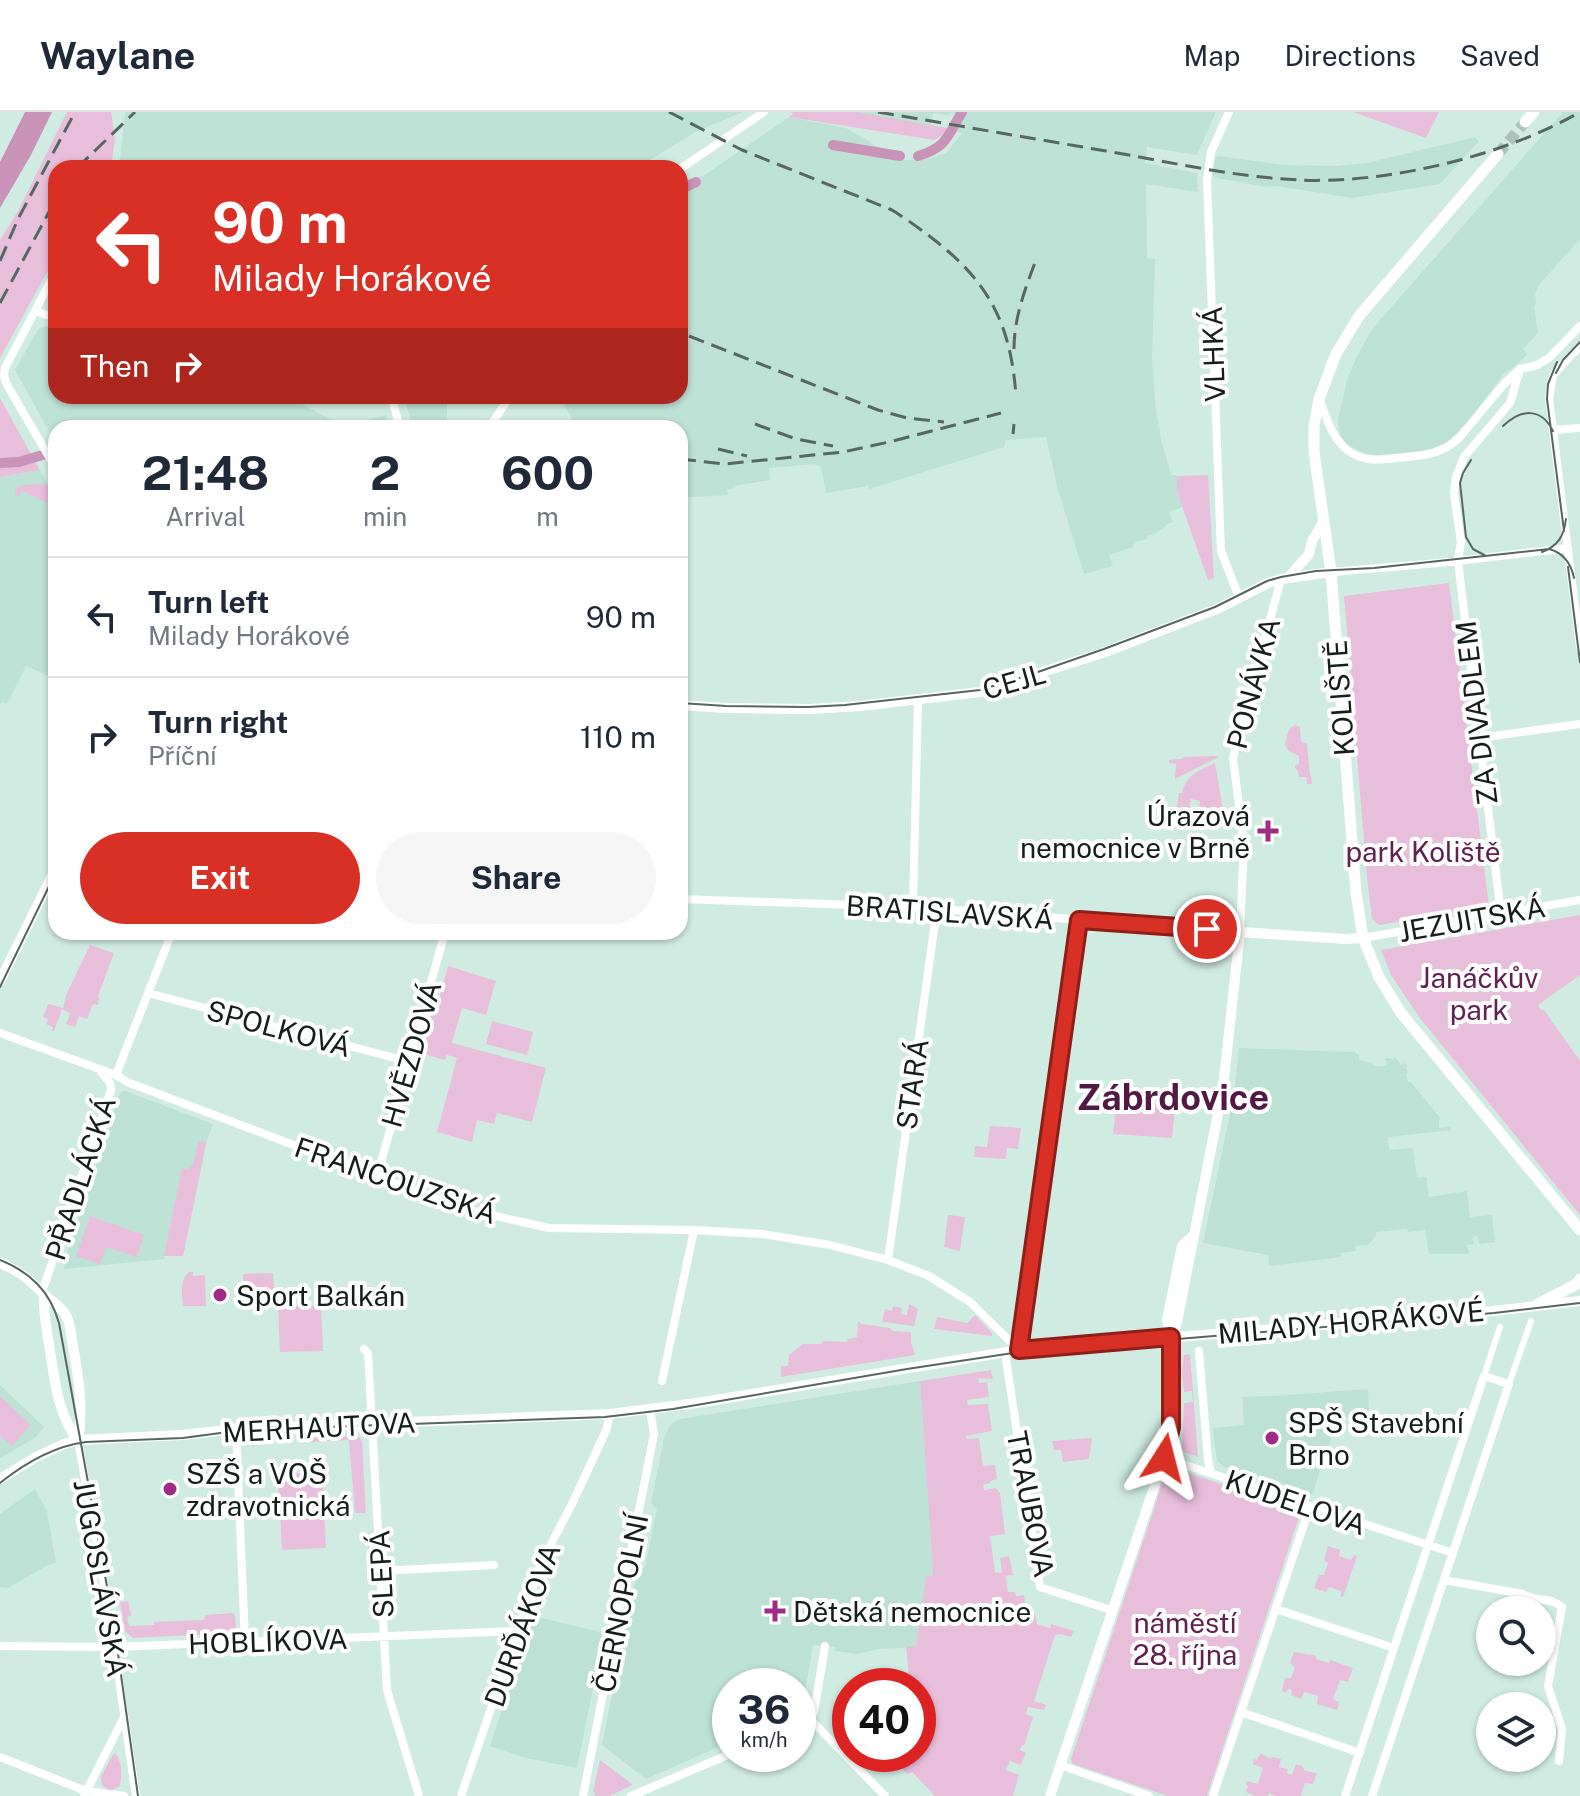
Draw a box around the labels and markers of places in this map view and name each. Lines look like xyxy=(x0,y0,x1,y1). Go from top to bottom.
place label: Úrazová nemocnice v Brně xyxy=(1020,799,1250,864)
marker: Úrazová nemocnice v Brně xyxy=(1257,820,1279,842)
pin xyxy=(1173,895,1241,963)
place label: Sport Balkán xyxy=(236,1279,405,1312)
marker: Sport Balkán xyxy=(211,1286,229,1304)
place label: SPŠ Stavební Brno xyxy=(1288,1406,1465,1471)
marker: SPŠ Stavební Brno xyxy=(1263,1429,1281,1447)
place label: SZŠ a VOŠ zdravotnická xyxy=(186,1457,351,1522)
marker: SZŠ a VOŠ zdravotnická xyxy=(161,1480,179,1498)
place label: Dětská nemocnice xyxy=(793,1595,1031,1628)
marker: Dětská nemocnice xyxy=(764,1600,786,1622)

